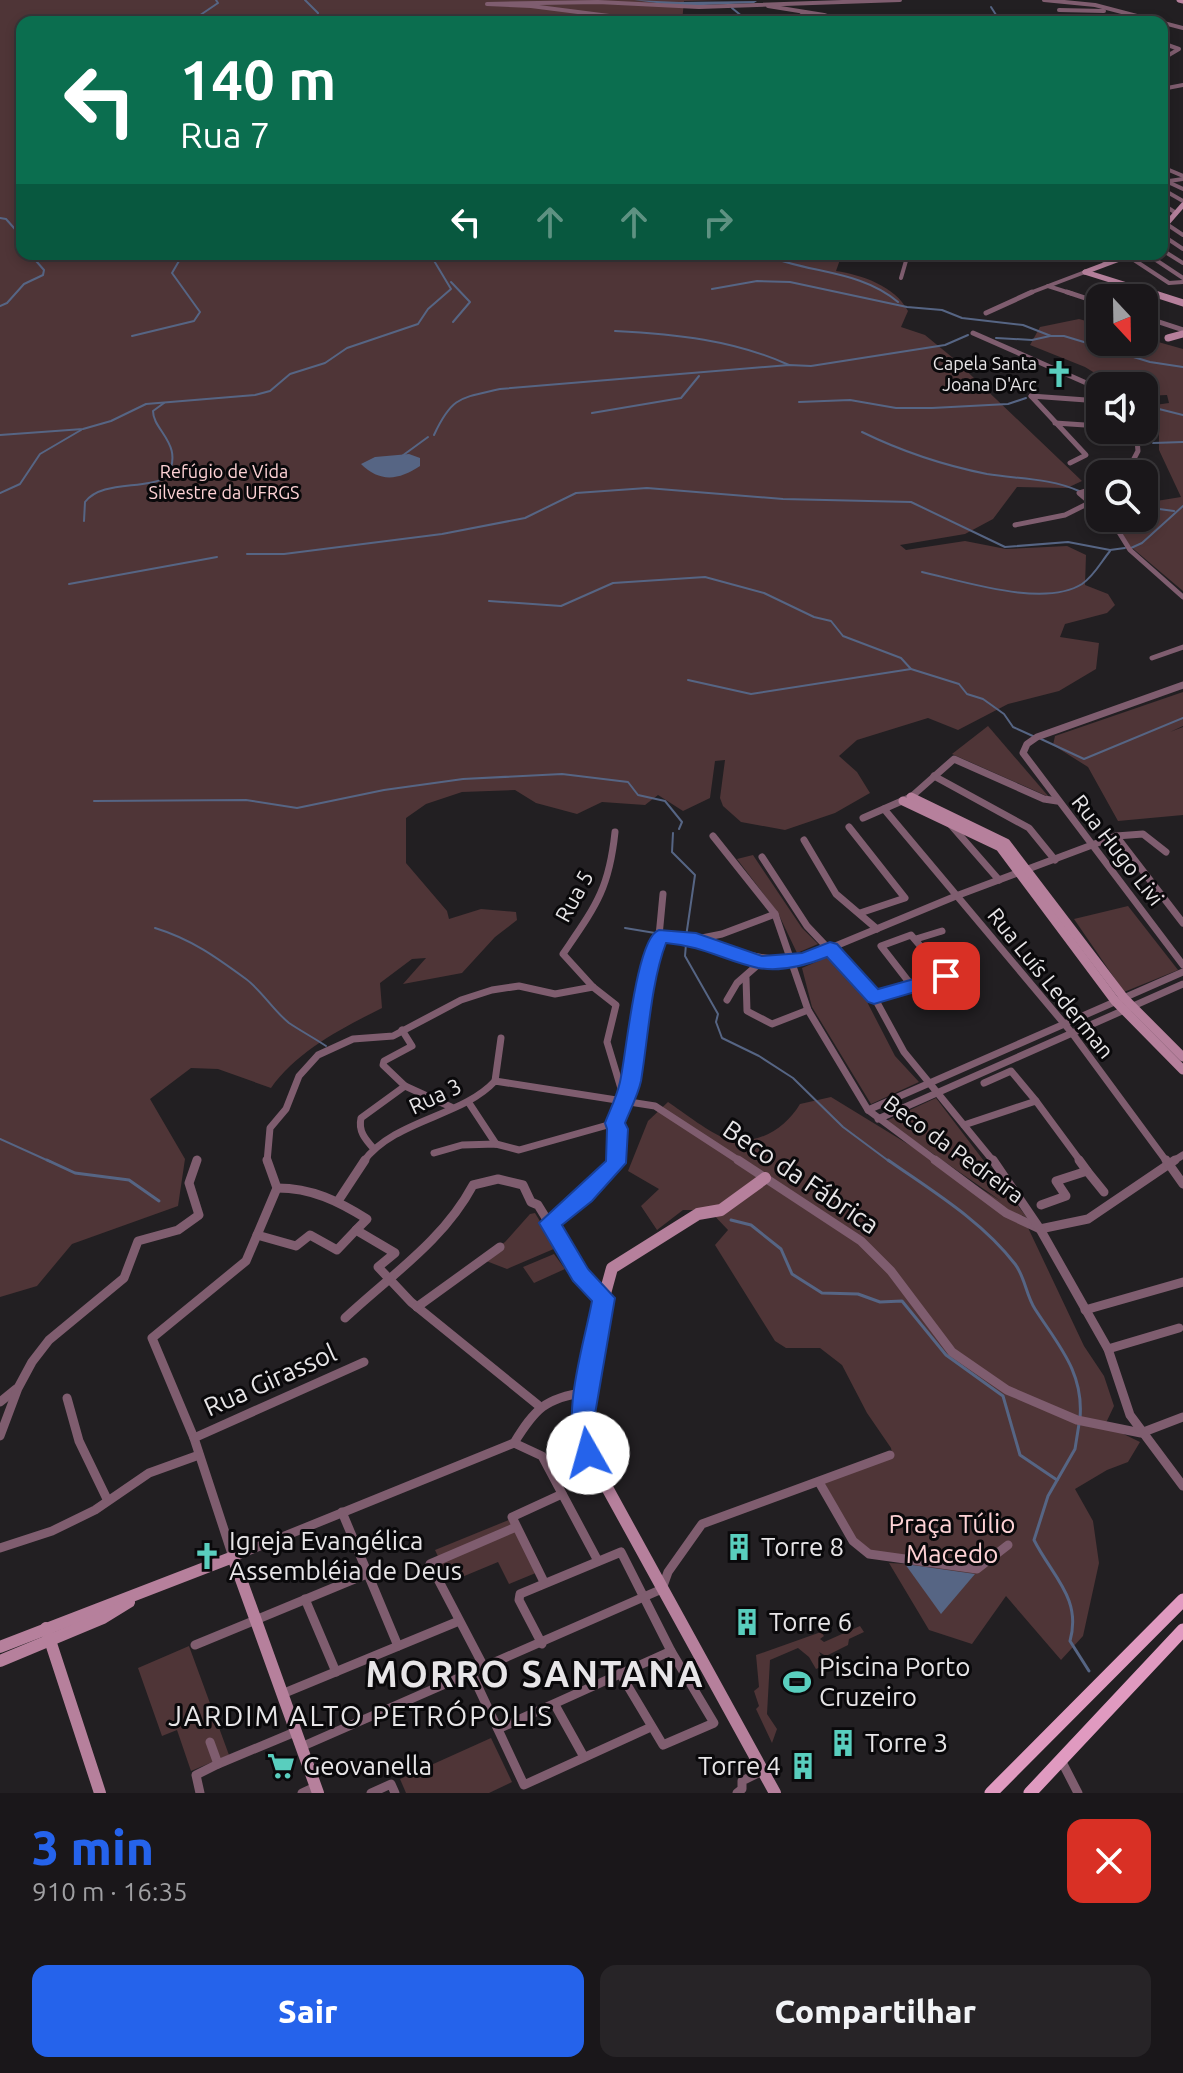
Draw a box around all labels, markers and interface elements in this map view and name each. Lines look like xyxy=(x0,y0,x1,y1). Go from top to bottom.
icon: left xyxy=(48,48,152,152)
text: 140 m xyxy=(180,48,336,111)
text: Rua 7 xyxy=(180,114,270,155)
icon: left xyxy=(444,200,488,244)
icon: ahead xyxy=(528,200,572,244)
icon: ahead xyxy=(612,200,656,244)
icon: right xyxy=(696,200,740,244)
north arrow xyxy=(1086,284,1158,356)
map controls xyxy=(1086,284,1158,532)
place label: Capela Santa Joana D'Arc xyxy=(933,353,1037,394)
church icon: Capela Santa Joana D'Arc xyxy=(1044,359,1074,389)
button: sound xyxy=(1086,372,1158,444)
button: search xyxy=(1086,460,1158,532)
park label: Refúgio de Vida Silvestre da UFRGS xyxy=(148,461,300,502)
street label: Rua Hugo Livi xyxy=(1067,789,1169,910)
street label: Rua 5 xyxy=(549,866,598,926)
street label: Rua Luís Lederman xyxy=(983,903,1120,1063)
pin xyxy=(912,942,980,1010)
icon: arrive xyxy=(924,954,968,998)
street label: Rua 3 xyxy=(405,1073,465,1119)
street label: Beco da Pedreira xyxy=(880,1090,1029,1208)
street label: Beco da Fábrica xyxy=(718,1114,885,1239)
street label: Rua Girassol xyxy=(199,1337,341,1422)
position arrow xyxy=(546,1411,630,1495)
park label: Praça Túlio Macedo xyxy=(889,1509,1015,1568)
place label: Igreja Evangélica Assembléia de Deus xyxy=(229,1526,462,1585)
building icon: Torre 8 xyxy=(724,1532,754,1562)
place label: Torre 8 xyxy=(761,1532,844,1561)
church icon: Igreja Evangélica Assembléia de Deus xyxy=(192,1541,222,1571)
building icon: Torre 6 xyxy=(732,1607,762,1637)
place label: Torre 6 xyxy=(769,1607,852,1636)
place label: Piscina Porto Cruzeiro xyxy=(819,1652,970,1711)
district label: MORRO SANTANA xyxy=(366,1653,704,1694)
sports icon: Piscina Porto Cruzeiro xyxy=(782,1667,812,1697)
district label: JARDIM ALTO PETRÓPOLIS xyxy=(168,1699,554,1731)
building icon: Torre 3 xyxy=(828,1728,858,1758)
place label: Torre 3 xyxy=(865,1728,948,1757)
supermarket icon: Geovanella xyxy=(266,1751,296,1781)
place label: Geovanella xyxy=(303,1751,432,1780)
place label: Torre 4 xyxy=(698,1751,781,1780)
building icon: Torre 4 xyxy=(788,1751,818,1781)
button: close xyxy=(1067,1819,1151,1903)
text: 3 min xyxy=(32,1820,154,1874)
text: 910 m · 16:35 xyxy=(32,1877,188,1906)
button: Sair xyxy=(32,1965,584,2057)
button: Compartilhar xyxy=(600,1965,1151,2057)

